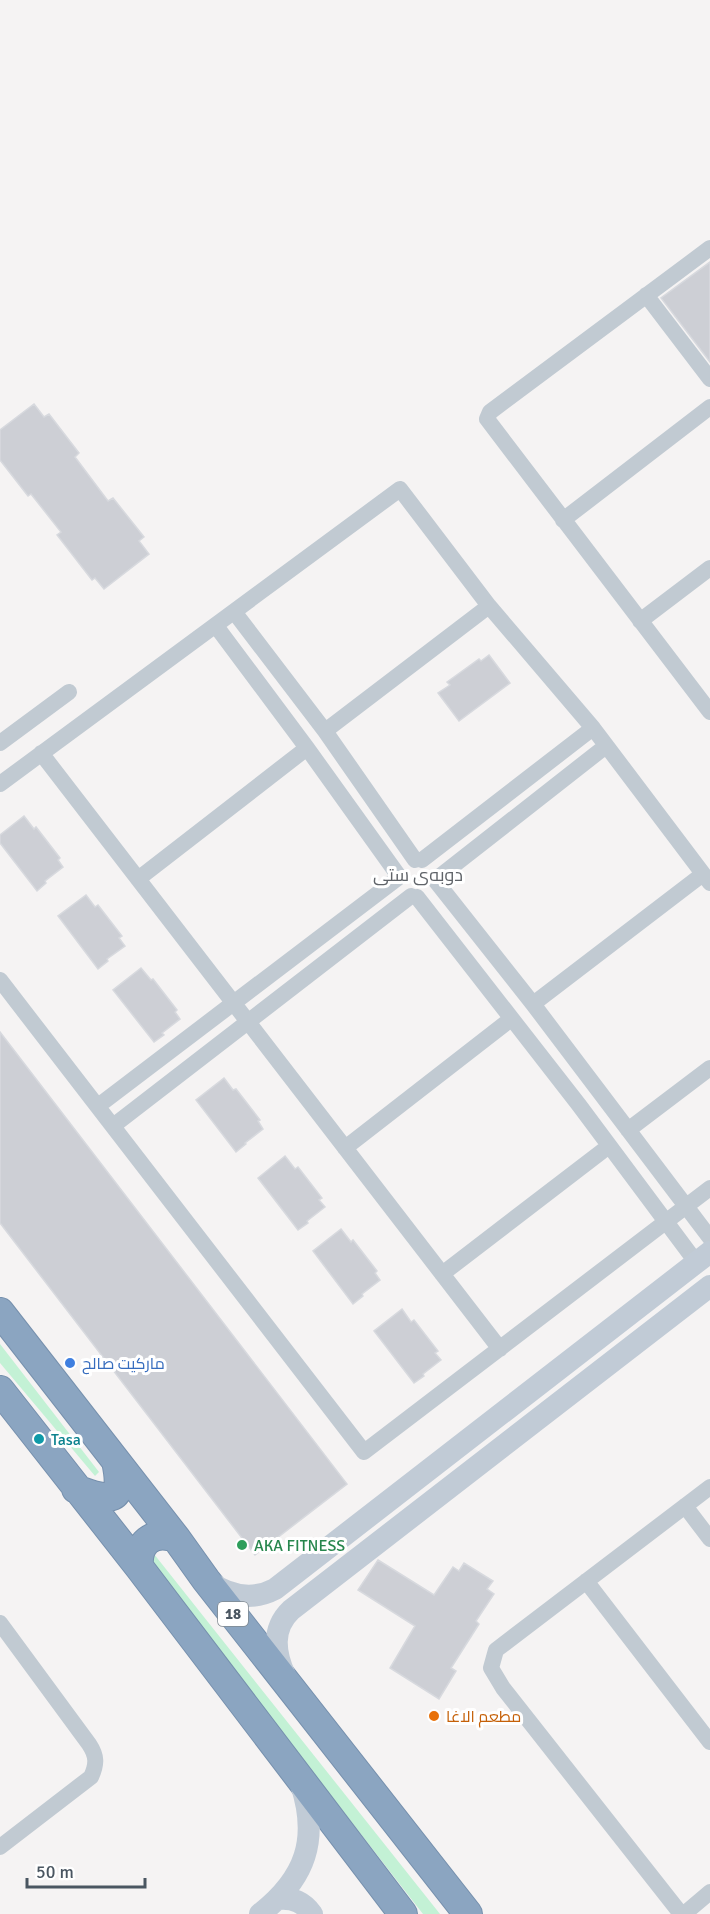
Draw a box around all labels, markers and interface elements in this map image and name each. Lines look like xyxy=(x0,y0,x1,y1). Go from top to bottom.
district label: دوبه‌ی ستی xyxy=(373,864,463,886)
place label: ماركيت صالح xyxy=(82,1354,165,1375)
marker: ماركيت صالح xyxy=(63,1356,77,1370)
place label: Tasa xyxy=(51,1430,81,1450)
marker: Tasa xyxy=(32,1432,46,1446)
place label: AKA FITNESS xyxy=(254,1536,345,1556)
marker: AKA FITNESS xyxy=(235,1538,249,1552)
road number: 18 xyxy=(218,1602,248,1626)
place label: مطعم الاغا xyxy=(446,1707,521,1728)
marker: مطعم الاغا xyxy=(427,1709,441,1723)
scale bar xyxy=(27,1851,146,1889)
text: 50 m xyxy=(36,1861,74,1883)

